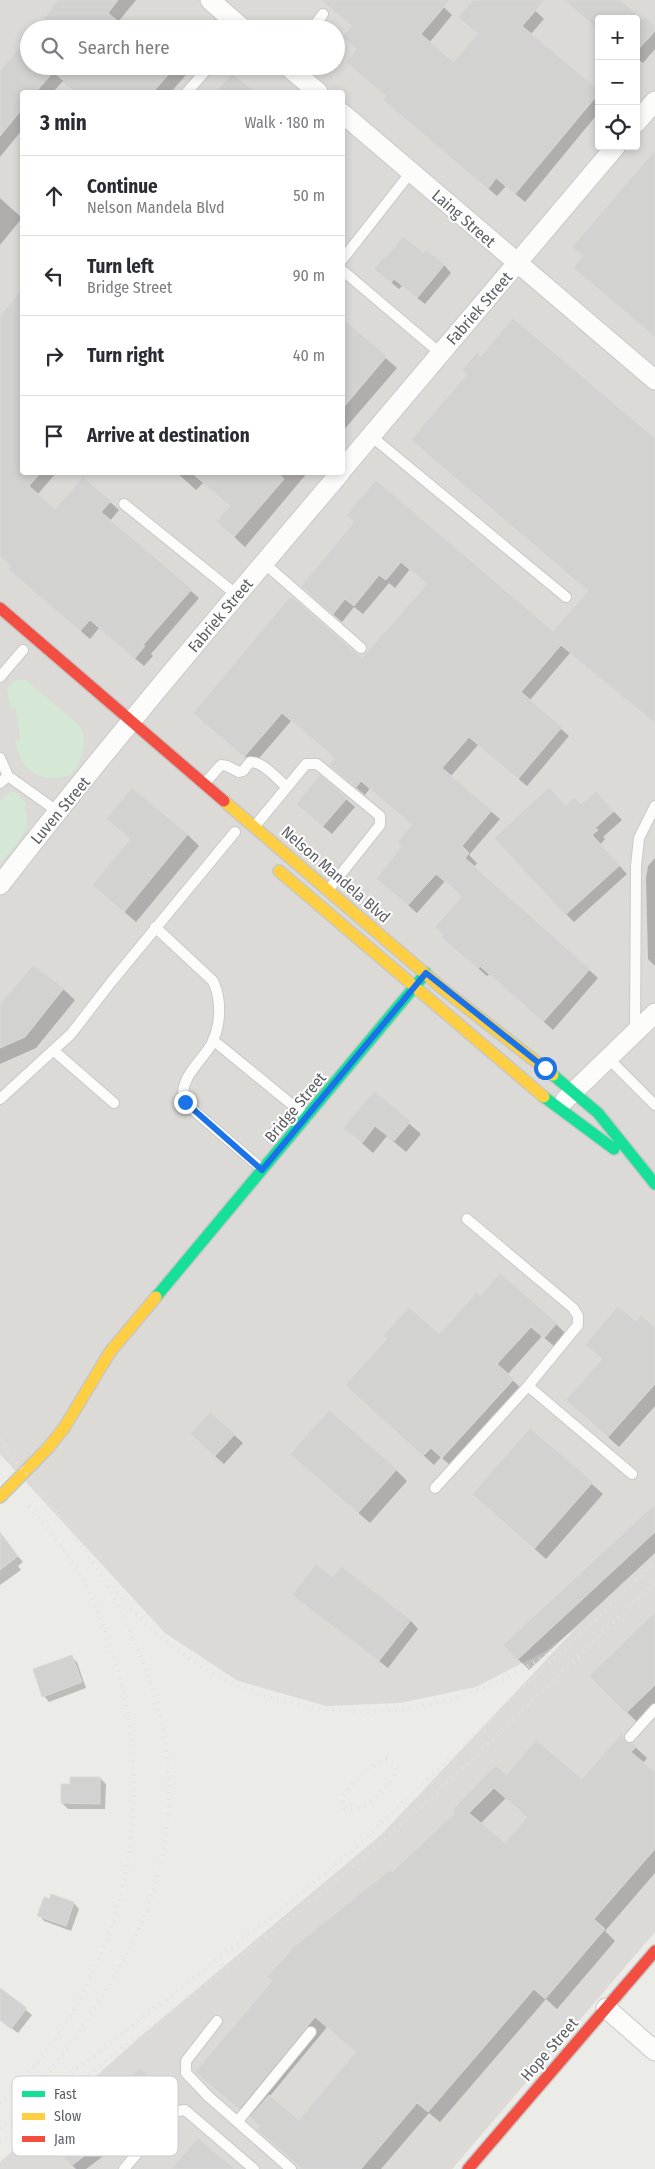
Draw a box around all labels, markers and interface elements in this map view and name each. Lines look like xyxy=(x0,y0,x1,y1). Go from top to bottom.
map controls xyxy=(595,15,640,150)
button: + xyxy=(595,15,640,60)
search box xyxy=(20,20,345,75)
icon: search xyxy=(38,34,66,62)
text: Search here xyxy=(78,36,170,59)
button: − xyxy=(595,60,640,105)
button: locate xyxy=(595,105,640,150)
text: 3 min xyxy=(40,110,87,136)
text: Walk · 180 m xyxy=(245,113,325,132)
text: Continue xyxy=(87,175,158,198)
icon: ahead xyxy=(40,182,68,210)
text: 50 m xyxy=(293,186,325,205)
street label: Laing Street xyxy=(428,186,500,252)
text: Nelson Mandela Blvd xyxy=(87,198,225,217)
text: Turn left xyxy=(87,255,154,278)
icon: left xyxy=(40,262,68,290)
text: 90 m xyxy=(293,266,325,285)
street label: Fabriek Street xyxy=(443,267,517,349)
text: Bridge Street xyxy=(87,278,172,297)
icon: right xyxy=(40,342,68,370)
text: Turn right xyxy=(87,344,164,367)
text: 40 m xyxy=(293,346,325,365)
icon: arrive xyxy=(40,422,68,450)
text: Arrive at destination xyxy=(87,424,250,447)
street label: Fabriek Street xyxy=(184,574,257,656)
street label: Luven Street xyxy=(27,772,94,848)
street label: Nelson Mandela Blvd xyxy=(278,822,394,927)
route start xyxy=(534,1057,557,1080)
street label: Bridge Street xyxy=(261,1068,331,1146)
route end xyxy=(174,1091,197,1114)
street label: Hope Street xyxy=(517,2013,583,2085)
legend xyxy=(12,2076,178,2156)
text: Fast xyxy=(54,2086,77,2103)
text: Slow xyxy=(54,2108,81,2125)
text: Jam xyxy=(54,2131,75,2148)

